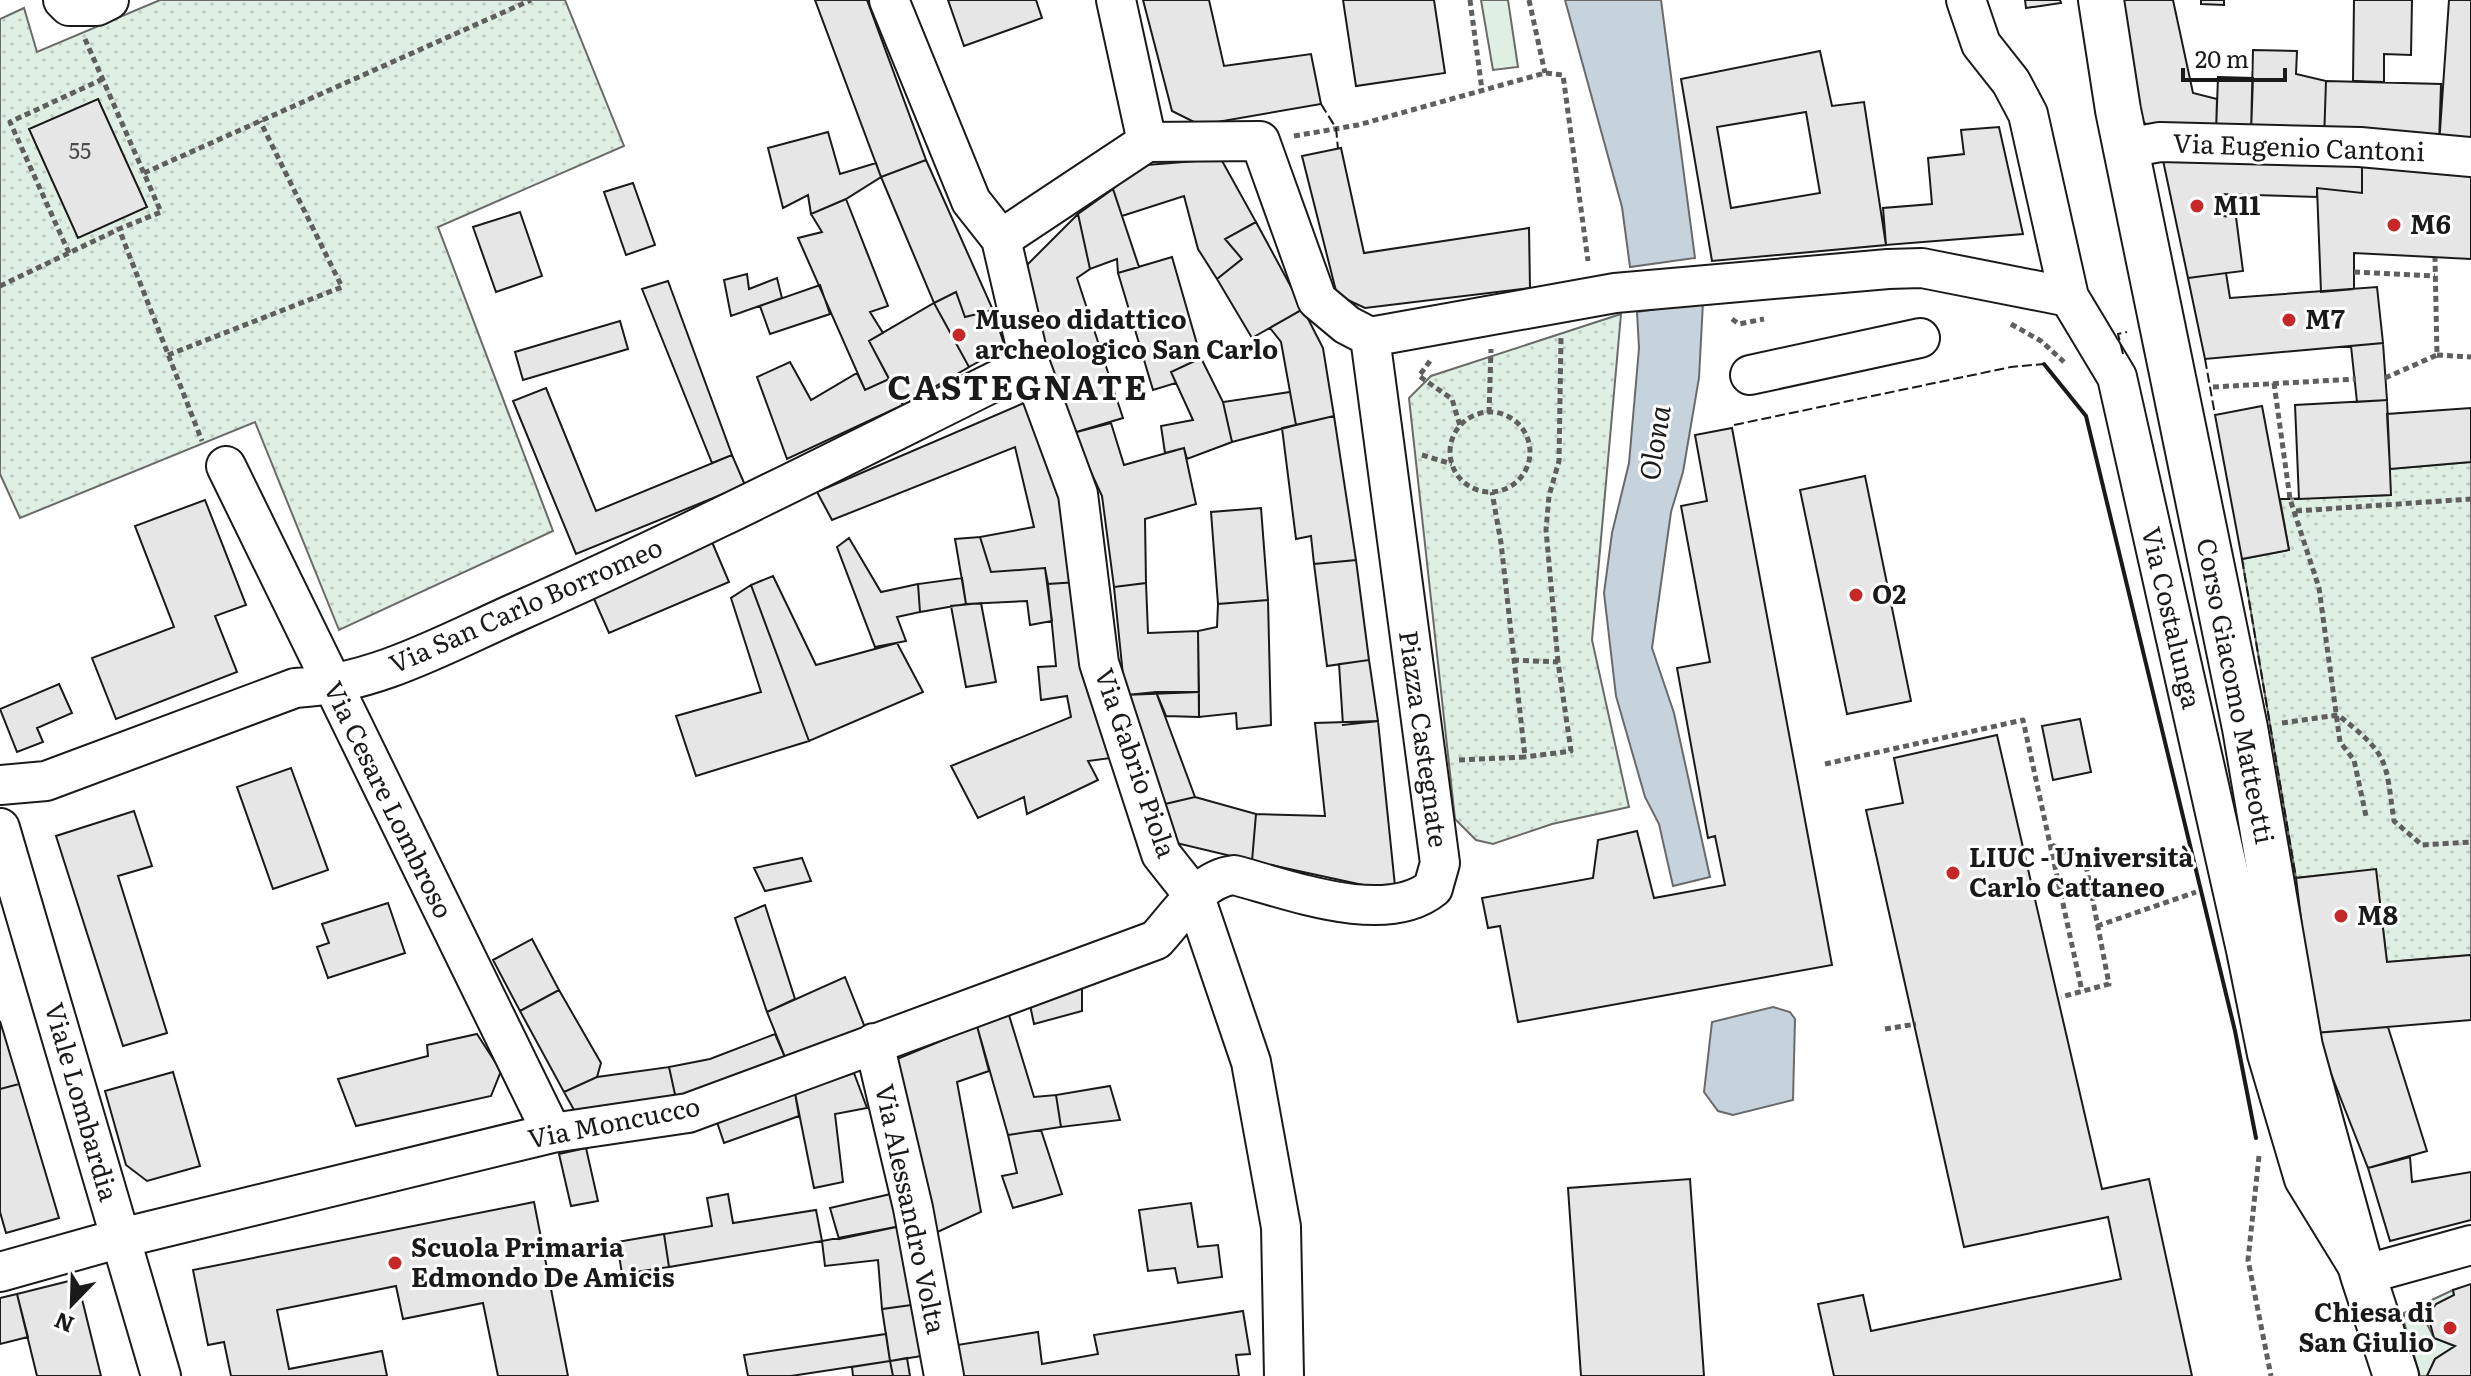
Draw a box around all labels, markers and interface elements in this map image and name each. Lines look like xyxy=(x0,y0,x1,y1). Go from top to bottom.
scale bar xyxy=(2183,32,2285,82)
text: 20 m xyxy=(2195,40,2249,75)
street label: Via Eugenio Cantoni xyxy=(2172,122,2426,169)
house number: 55 xyxy=(69,133,91,166)
place label: M11 xyxy=(2213,184,2260,223)
marker: M11 xyxy=(2188,197,2206,215)
place label: M6 xyxy=(2410,203,2451,242)
marker: M6 xyxy=(2385,216,2403,234)
place label: Museo didattico archeologico San Carlo xyxy=(975,298,1278,367)
place label: M7 xyxy=(2305,298,2345,337)
marker: M7 xyxy=(2280,311,2298,329)
marker: Museo didattico archeologico San Carlo xyxy=(950,326,968,344)
district label: CASTEGNATE xyxy=(887,360,1149,410)
water label: Olona xyxy=(1626,402,1680,483)
street label: Via Costalunga xyxy=(2134,523,2213,712)
street label: Via San Carlo Borromeo xyxy=(382,526,668,682)
street label: Corso Giacomo Matteotti xyxy=(2189,534,2286,847)
place label: O2 xyxy=(1872,573,1906,612)
marker: O2 xyxy=(1847,586,1865,604)
street label: Piazza Castegnate xyxy=(1391,628,1460,850)
street label: Via Gabrio Piola xyxy=(1087,662,1188,862)
street label: Via Cesare Lombroso xyxy=(316,674,465,924)
place label: LIUC - Università Carlo Cattaneo xyxy=(1969,836,2193,905)
marker: LIUC - Università Carlo Cattaneo xyxy=(1944,864,1962,882)
place label: M8 xyxy=(2357,894,2398,933)
marker: M8 xyxy=(2332,907,2350,925)
street label: Viale Lombardia xyxy=(36,998,130,1205)
street label: Via Alessandro Volta xyxy=(867,1080,958,1337)
street label: Via Moncucco xyxy=(524,1085,703,1156)
place label: Scuola Primaria Edmondo De Amicis xyxy=(411,1226,675,1295)
marker: Scuola Primaria Edmondo De Amicis xyxy=(386,1254,404,1272)
north arrow xyxy=(32,1264,112,1344)
place label: Chiesa di San Giulio xyxy=(2298,1291,2434,1360)
text: N xyxy=(49,1305,79,1343)
marker: Chiesa di San Giulio xyxy=(2441,1319,2459,1337)

